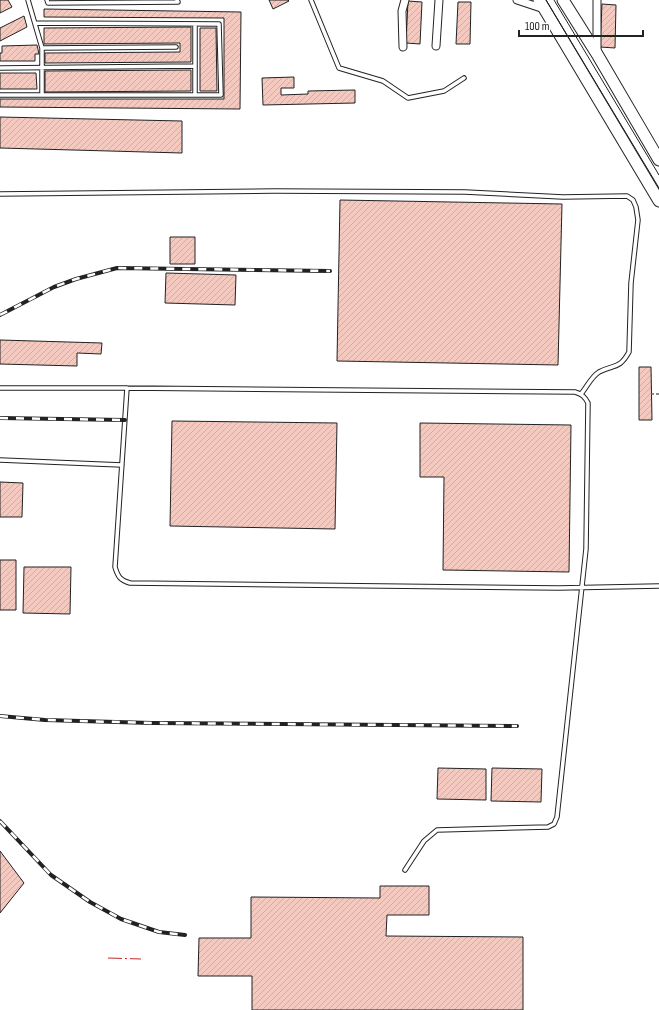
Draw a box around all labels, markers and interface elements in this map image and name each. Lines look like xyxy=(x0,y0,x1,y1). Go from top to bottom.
scale bar xyxy=(519,12,643,38)
text: 100 m xyxy=(525,19,550,34)

